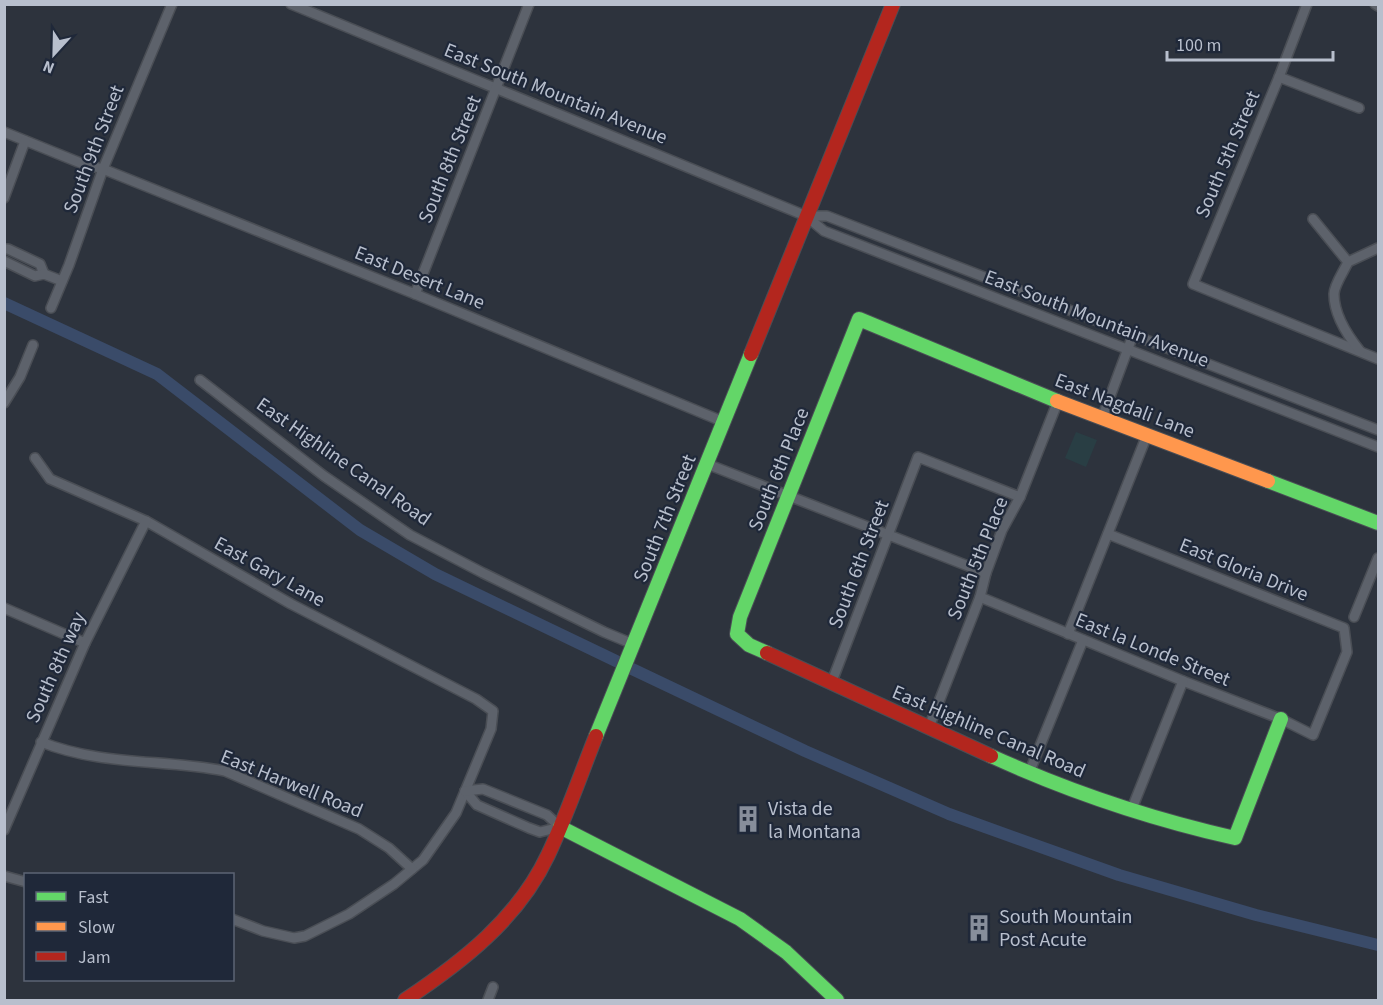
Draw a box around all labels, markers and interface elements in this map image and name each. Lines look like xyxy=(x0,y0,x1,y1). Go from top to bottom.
north arrow xyxy=(24,24,84,84)
scale bar xyxy=(1167,24,1334,62)
text: 100 m xyxy=(1176,33,1221,58)
street label: East South Mountain Avenue xyxy=(440,36,672,152)
text: N xyxy=(40,55,58,79)
street label: South 9th Street xyxy=(57,81,131,218)
street label: South 5th Street xyxy=(1189,86,1267,222)
street label: South 8th Street xyxy=(412,91,488,228)
street label: East Desert Lane xyxy=(350,239,489,317)
street label: East South Mountain Avenue xyxy=(980,263,1213,375)
street label: East Nagdali Lane xyxy=(1051,366,1199,446)
street label: East Highline Canal Road xyxy=(250,391,437,533)
street label: South 6th Place xyxy=(741,403,816,535)
street label: South 7th Street xyxy=(627,450,703,587)
street label: South 5th Place xyxy=(940,492,1015,624)
street label: South 6th Street xyxy=(822,496,896,633)
street label: East Gary Lane xyxy=(209,530,330,614)
street label: East Gloria Drive xyxy=(1175,531,1312,609)
street label: East la Londe Street xyxy=(1071,606,1235,694)
street label: South 8th way xyxy=(19,607,93,728)
street label: East Highline Canal Road xyxy=(888,678,1090,785)
street label: East Harwell Road xyxy=(216,743,367,825)
place label: Vista de la Montana xyxy=(768,795,861,846)
building icon: Vista de la Montana xyxy=(733,804,763,834)
legend xyxy=(24,873,234,981)
text: Fast xyxy=(78,885,109,910)
place label: South Mountain Post Acute xyxy=(999,903,1133,954)
building icon: South Mountain Post Acute xyxy=(964,913,994,943)
text: Slow xyxy=(78,915,115,940)
text: Jam xyxy=(78,945,111,970)

